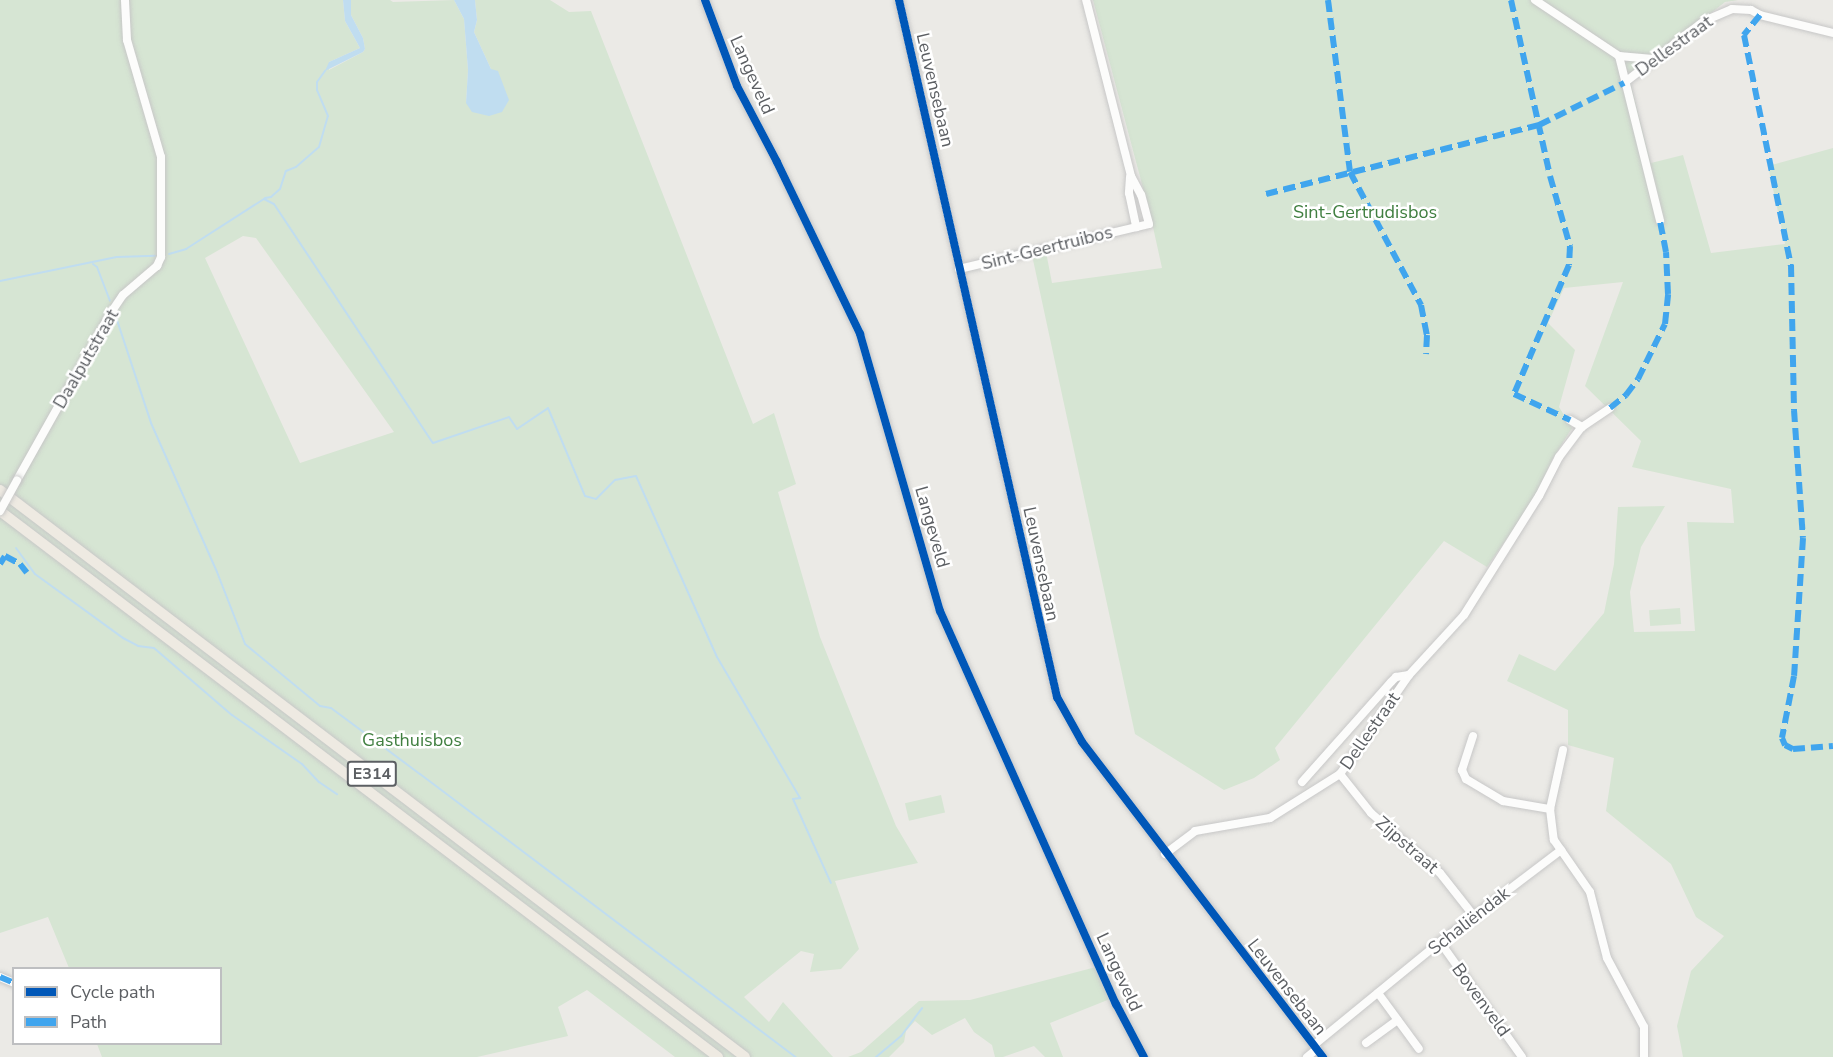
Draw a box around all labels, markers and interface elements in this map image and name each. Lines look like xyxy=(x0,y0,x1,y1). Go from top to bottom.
street label: Dellestraat xyxy=(1631,11,1717,81)
street label: Leuvensebaan xyxy=(911,31,959,149)
street label: Langeveld xyxy=(725,32,779,118)
park label: Sint-Gertrudisbos xyxy=(1293,201,1437,223)
street label: Sint-Geertruibos xyxy=(979,221,1115,275)
street label: Daalputstraat xyxy=(49,305,123,413)
street label: Langeveld xyxy=(910,484,954,570)
street label: Leuvensebaan xyxy=(1018,505,1064,623)
street label: Dellestraat xyxy=(1335,688,1405,774)
park label: Gasthuisbos xyxy=(362,729,462,751)
road number: E314 xyxy=(346,761,398,787)
street label: Zijpstraat xyxy=(1371,812,1443,878)
street label: Schaliëndak xyxy=(1424,882,1514,960)
street label: Langeveld xyxy=(1091,929,1147,1015)
street label: Leuvensebaan xyxy=(1243,935,1331,1039)
street label: Bovenveld xyxy=(1447,959,1515,1041)
legend xyxy=(12,967,222,1045)
text: Cycle path xyxy=(70,980,155,1004)
text: Path xyxy=(70,1010,107,1034)

